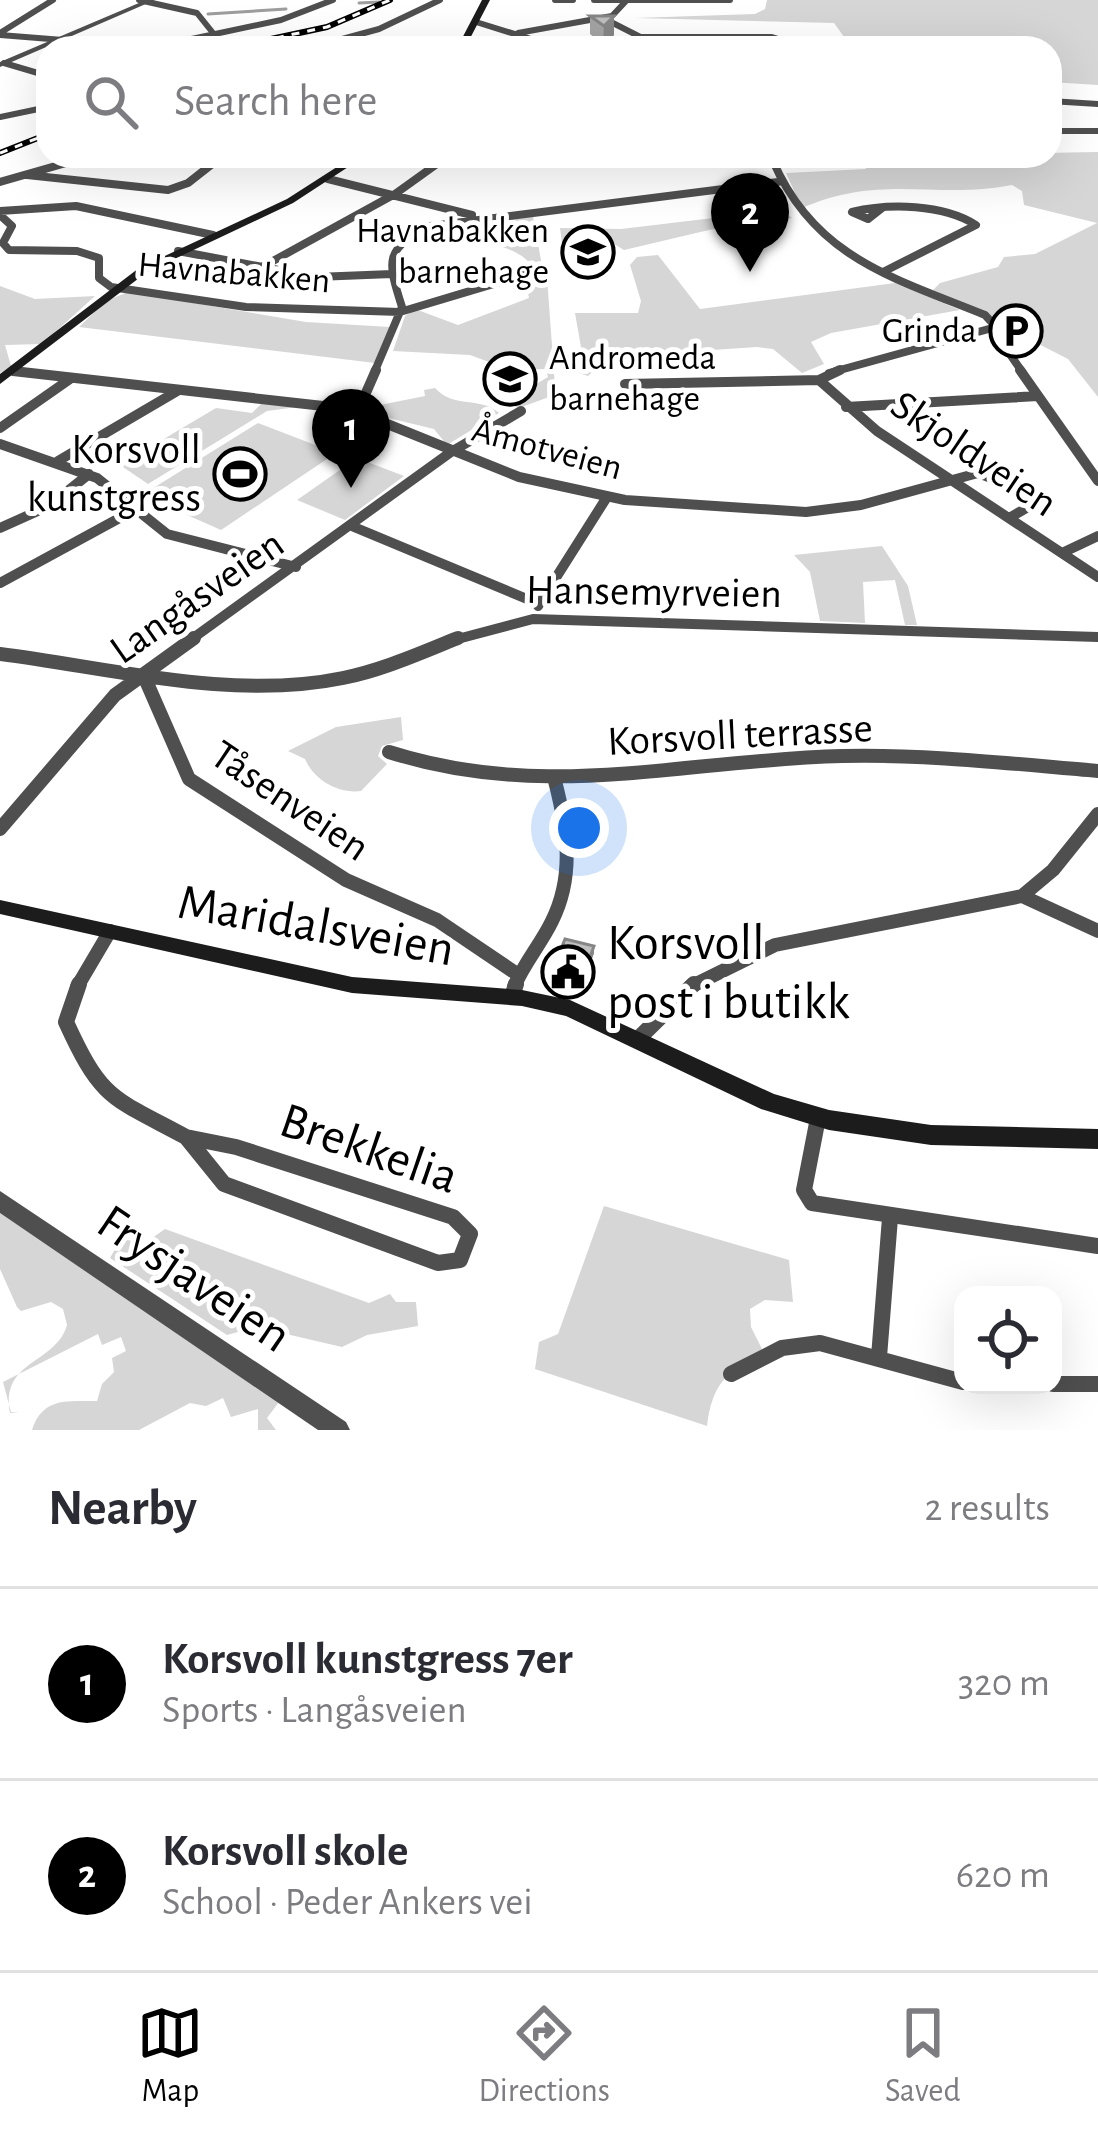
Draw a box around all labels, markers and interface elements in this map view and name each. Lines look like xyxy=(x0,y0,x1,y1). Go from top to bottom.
search box xyxy=(36,36,1062,168)
icon: search xyxy=(78,69,144,135)
text: Search here xyxy=(174,79,377,124)
pin: 2 xyxy=(711,173,789,272)
place label: Havnabakken barnehage xyxy=(356,213,549,290)
school or university icon: Havnabakken barnehage xyxy=(560,224,616,280)
street label: Havnabakken xyxy=(136,247,332,299)
parking icon: Grinda xyxy=(988,303,1044,359)
place label: Grinda xyxy=(882,313,977,349)
place label: Andromeda barnehage xyxy=(549,340,716,417)
school or university icon: Andromeda barnehage xyxy=(482,351,538,407)
street label: Skjoldveien xyxy=(883,383,1065,525)
pin: 1 xyxy=(312,389,390,488)
street label: Åmotveien xyxy=(468,408,627,486)
place label: Korsvoll kunstgress xyxy=(27,429,201,519)
sports icon: Korsvoll kunstgress xyxy=(212,446,268,502)
street label: Langåsveien xyxy=(103,522,291,672)
street label: Hansemyrveien xyxy=(526,569,782,615)
street label: Korsvoll terrasse xyxy=(606,707,874,763)
street label: Tåsenveien xyxy=(203,733,377,869)
your location xyxy=(549,798,609,858)
street label: Maridalsveien xyxy=(174,877,458,975)
place label: Korsvoll post i butikk xyxy=(607,918,850,1028)
public building icon: Korsvoll post i butikk xyxy=(540,944,596,1000)
street label: Brekkelia xyxy=(273,1095,465,1203)
street label: Frysjaveien xyxy=(88,1196,300,1362)
map controls xyxy=(954,1286,1062,1394)
button: locate xyxy=(954,1286,1062,1394)
text: Nearby xyxy=(48,1483,197,1534)
text: 2 results xyxy=(924,1489,1050,1528)
text: Korsvoll kunstgress 7er xyxy=(162,1637,573,1682)
text: 1 xyxy=(80,1664,94,1703)
text: 320 m xyxy=(958,1664,1050,1703)
text: Sports · Langåsveien xyxy=(162,1691,467,1730)
text: Korsvoll skole xyxy=(162,1829,409,1874)
text: 2 xyxy=(78,1856,96,1895)
text: 620 m xyxy=(956,1856,1050,1895)
text: School · Peder Ankers vei xyxy=(162,1883,533,1922)
tab: Map xyxy=(137,2000,203,2112)
tab: Directions xyxy=(478,2000,610,2112)
tab: Saved xyxy=(885,2000,960,2112)

